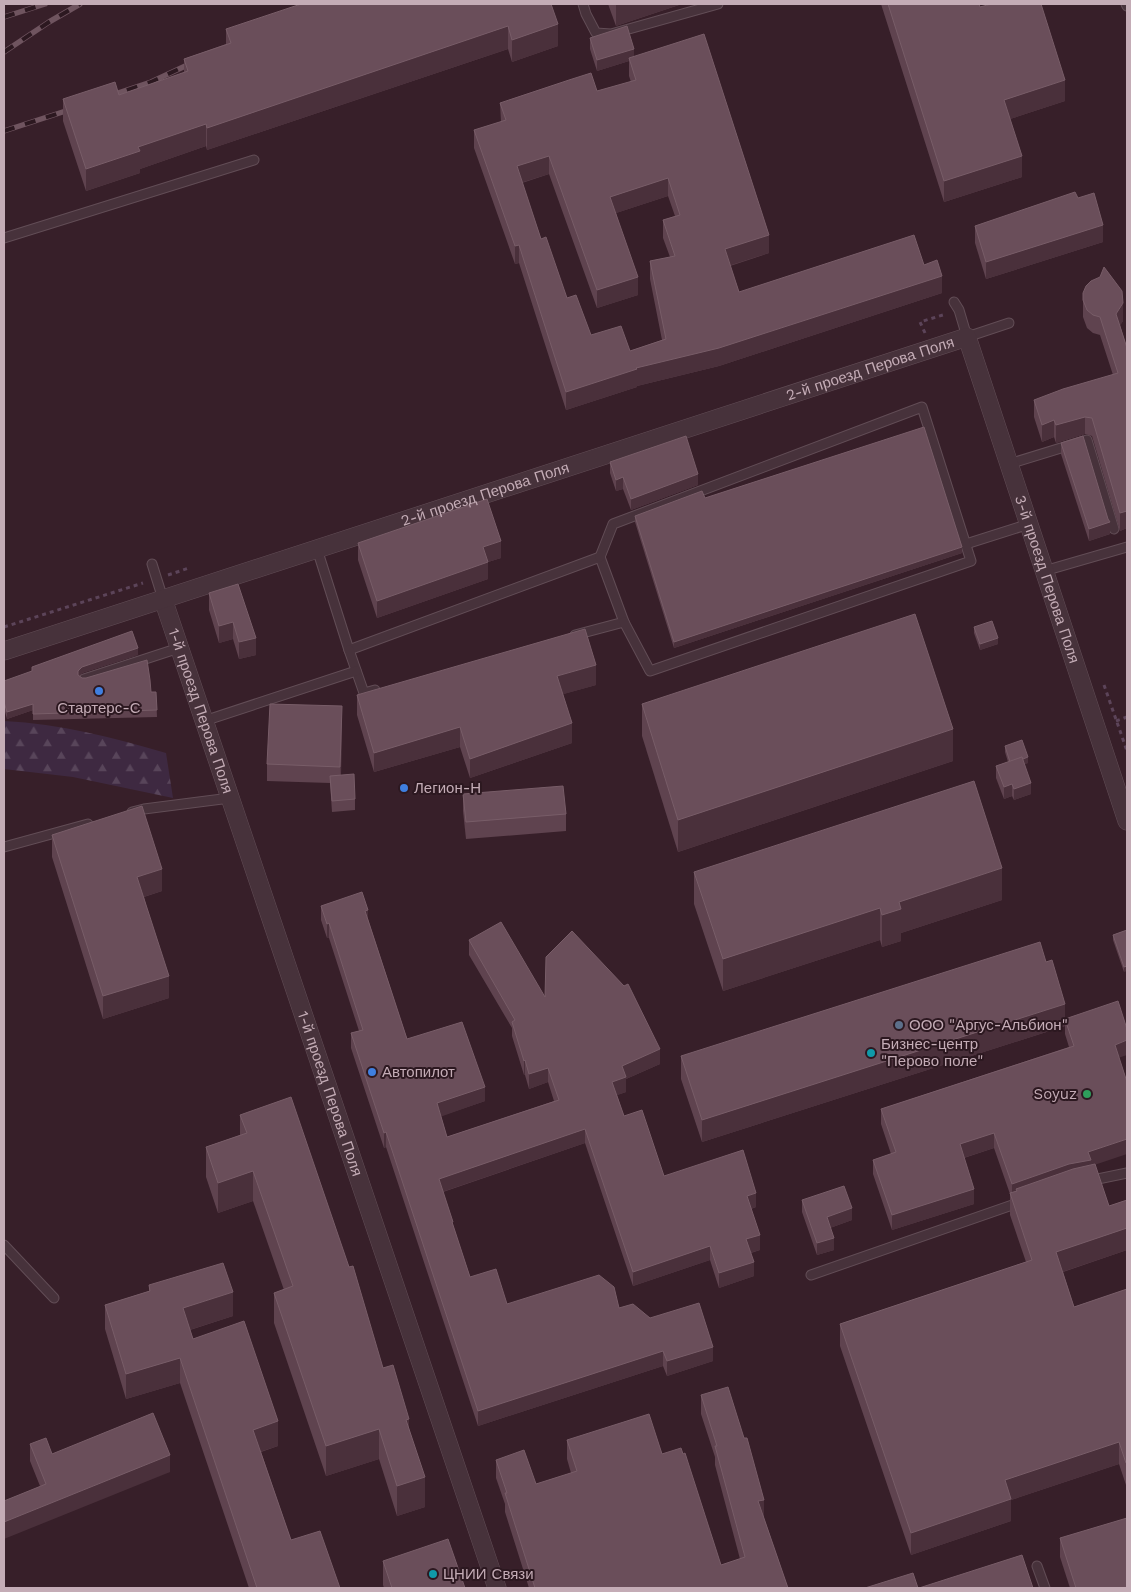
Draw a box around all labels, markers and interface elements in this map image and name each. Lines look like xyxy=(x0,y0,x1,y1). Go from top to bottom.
street label: 2-й проезд Перова Поля xyxy=(784,333,956,404)
street label: 2-й проезд Перова Поля xyxy=(399,458,571,530)
street label: 3-й проезд Перова Поля xyxy=(1011,493,1083,666)
street label: 1-й проезд Перова Поля xyxy=(165,626,237,796)
marker: Стартерс-С xyxy=(93,685,105,697)
place label: Стартерс-С xyxy=(57,699,141,717)
place label: Легион-Н xyxy=(414,779,481,797)
marker: Легион-Н xyxy=(398,782,410,794)
street label: 1-й проезд Перова Поля xyxy=(294,1009,366,1178)
place label: ООО "Аргус-Альбион" xyxy=(909,1016,1068,1034)
marker: ООО "Аргус-Альбион" xyxy=(893,1019,905,1031)
place label: Бизнес-центр "Перово поле" xyxy=(881,1035,983,1070)
marker: Бизнес-центр "Перово поле" xyxy=(865,1047,877,1059)
place label: Автопилот xyxy=(382,1063,455,1081)
marker: Автопилот xyxy=(366,1066,378,1078)
place label: Soyuz xyxy=(1034,1085,1077,1103)
marker: Soyuz xyxy=(1081,1088,1093,1100)
place label: ЦНИИ Связи xyxy=(443,1565,534,1583)
marker: ЦНИИ Связи xyxy=(427,1568,439,1580)

